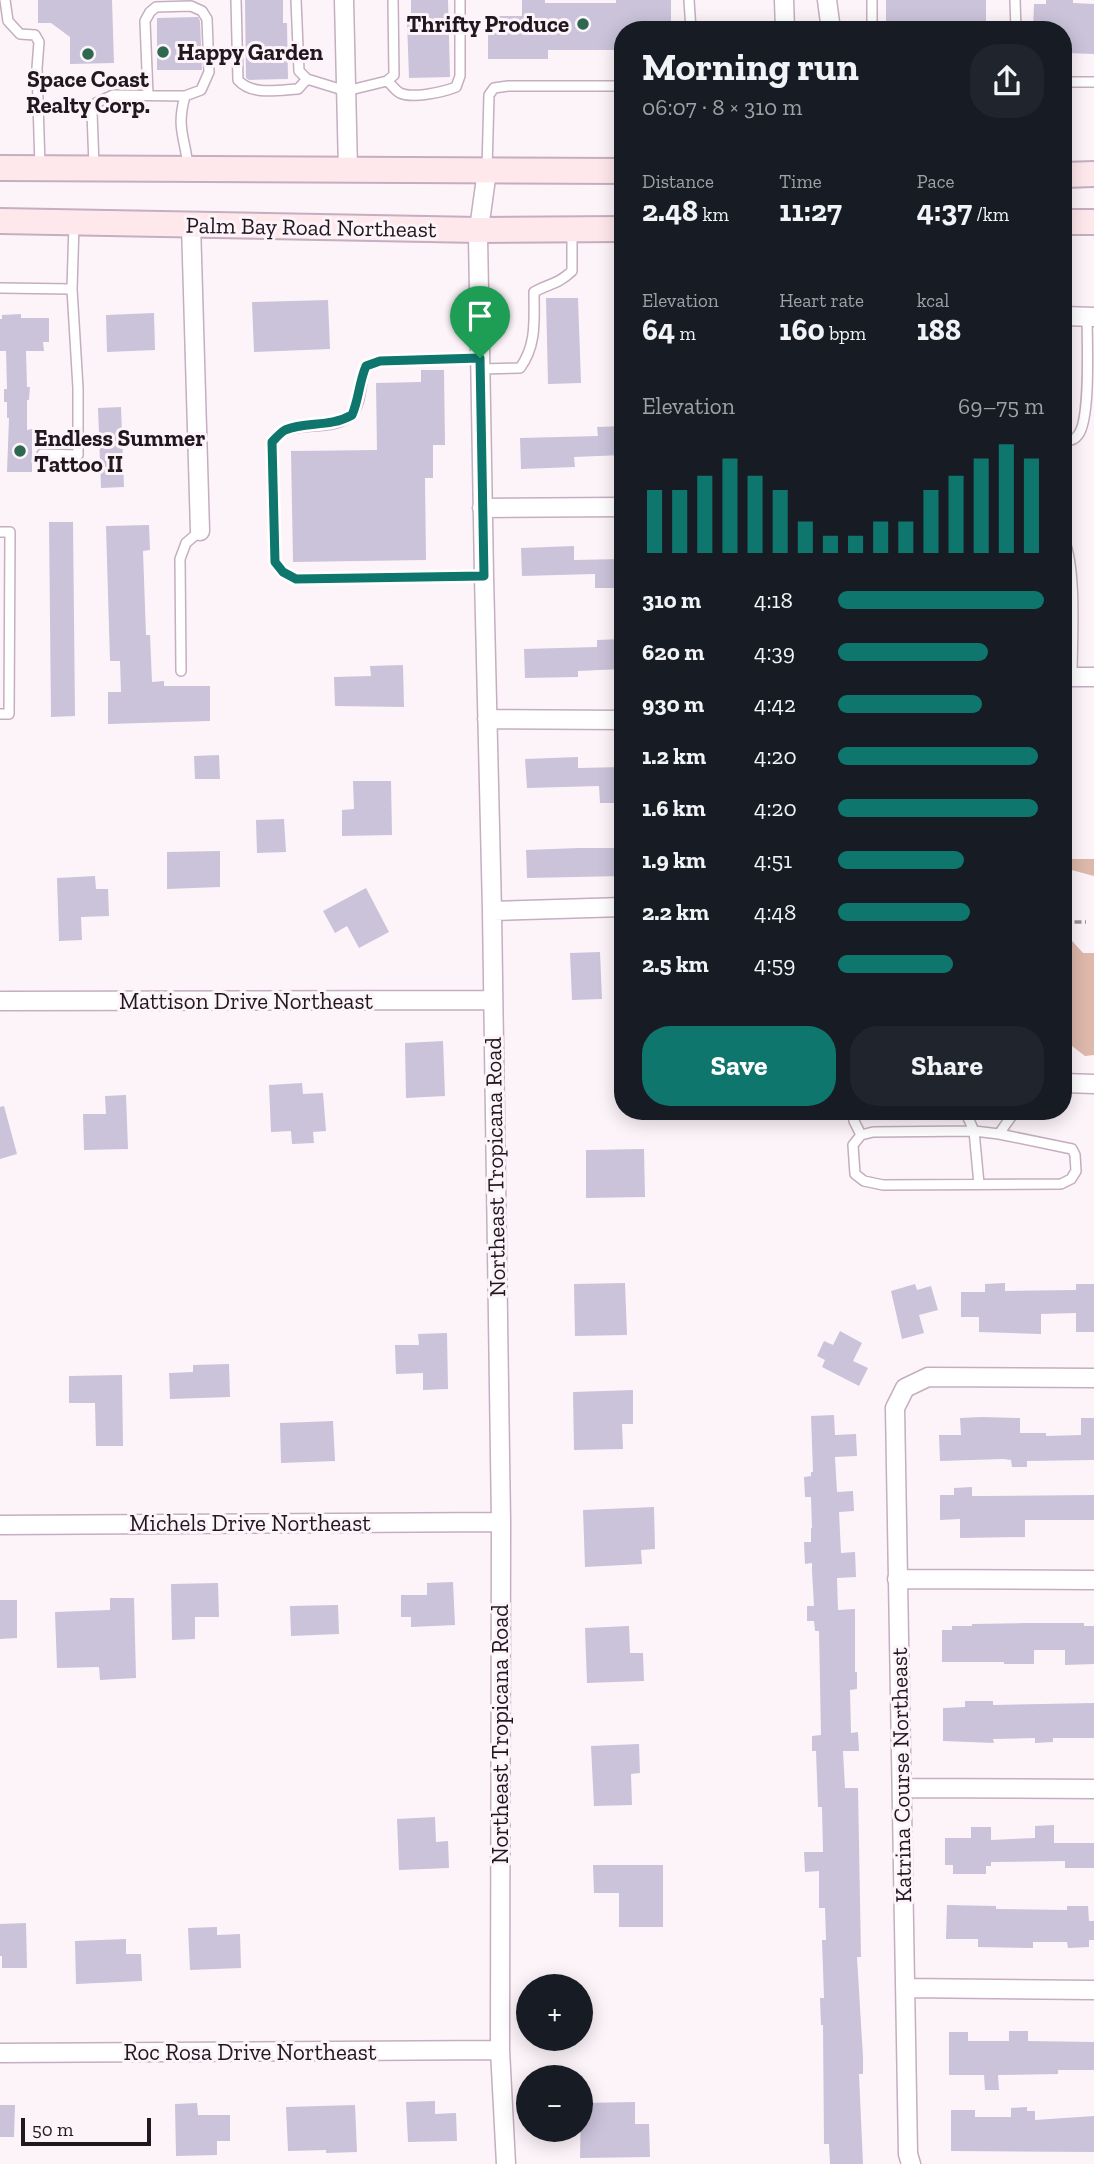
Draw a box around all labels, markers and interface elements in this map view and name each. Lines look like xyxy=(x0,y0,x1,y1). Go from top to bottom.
place label: Thrifty Produce xyxy=(406,10,569,38)
marker: Thrifty Produce xyxy=(575,16,591,32)
place label: Happy Garden xyxy=(177,38,323,66)
marker: Happy Garden xyxy=(155,44,171,60)
text: Morning run xyxy=(642,44,859,90)
button: share xyxy=(970,44,1044,118)
marker: Space Coast Realty Corp. xyxy=(80,46,96,62)
place label: Space Coast Realty Corp. xyxy=(26,65,150,119)
text: 06:07 · 8 × 310 m xyxy=(642,93,802,121)
text: Distance xyxy=(642,170,714,193)
text: Time xyxy=(779,170,822,193)
text: Pace xyxy=(917,170,954,193)
text: 2.48 xyxy=(642,193,698,229)
text: 11:27 xyxy=(779,193,842,229)
text: 4:37 xyxy=(917,193,972,229)
text: km xyxy=(698,203,729,226)
text: /km xyxy=(972,203,1009,226)
street label: Palm Bay Road Northeast xyxy=(185,211,437,243)
pin xyxy=(450,286,510,358)
text: Elevation xyxy=(642,289,719,312)
text: Heart rate xyxy=(779,289,864,312)
text: kcal xyxy=(917,289,949,312)
icon: arrive xyxy=(461,297,499,335)
text: 64 xyxy=(642,312,675,348)
text: 160 xyxy=(779,312,825,348)
text: 188 xyxy=(917,312,961,348)
text: m xyxy=(675,322,696,345)
text: bpm xyxy=(825,322,866,345)
text: Elevation xyxy=(642,392,735,420)
text: 69–75 m xyxy=(958,392,1044,420)
place label: Endless Summer Tattoo II xyxy=(34,424,205,478)
marker: Endless Summer Tattoo II xyxy=(12,443,28,459)
text: 310 m xyxy=(642,586,701,614)
text: 4:18 xyxy=(754,586,793,614)
text: 620 m xyxy=(642,638,704,666)
text: 4:39 xyxy=(754,638,795,666)
text: 930 m xyxy=(642,690,704,718)
text: 4:42 xyxy=(754,690,796,718)
text: 1.2 km xyxy=(642,742,706,770)
text: 4:20 xyxy=(754,742,797,770)
text: 1.6 km xyxy=(642,794,706,822)
text: 4:20 xyxy=(754,794,797,822)
text: 1.9 km xyxy=(642,846,706,874)
text: 4:51 xyxy=(754,846,792,874)
text: 2.2 km xyxy=(642,898,709,926)
text: 4:48 xyxy=(754,898,796,926)
text: 2.5 km xyxy=(642,950,709,978)
text: 4:59 xyxy=(754,950,796,978)
street label: Mattison Drive Northeast xyxy=(119,987,374,1015)
button: Save xyxy=(642,1026,836,1106)
button: Share xyxy=(850,1026,1044,1106)
street label: Northeast Tropicana Road xyxy=(479,1036,511,1297)
street label: Michels Drive Northeast xyxy=(129,1509,371,1537)
street label: Northeast Tropicana Road xyxy=(486,1604,514,1864)
street label: Katrina Course Northeast xyxy=(885,1647,917,1903)
map controls xyxy=(516,1974,593,2142)
button: + xyxy=(516,1974,593,2051)
street label: Roc Rosa Drive Northeast xyxy=(124,2038,377,2066)
button: − xyxy=(516,2065,593,2142)
scale bar xyxy=(21,2115,150,2147)
text: 50 m xyxy=(32,2118,73,2141)

